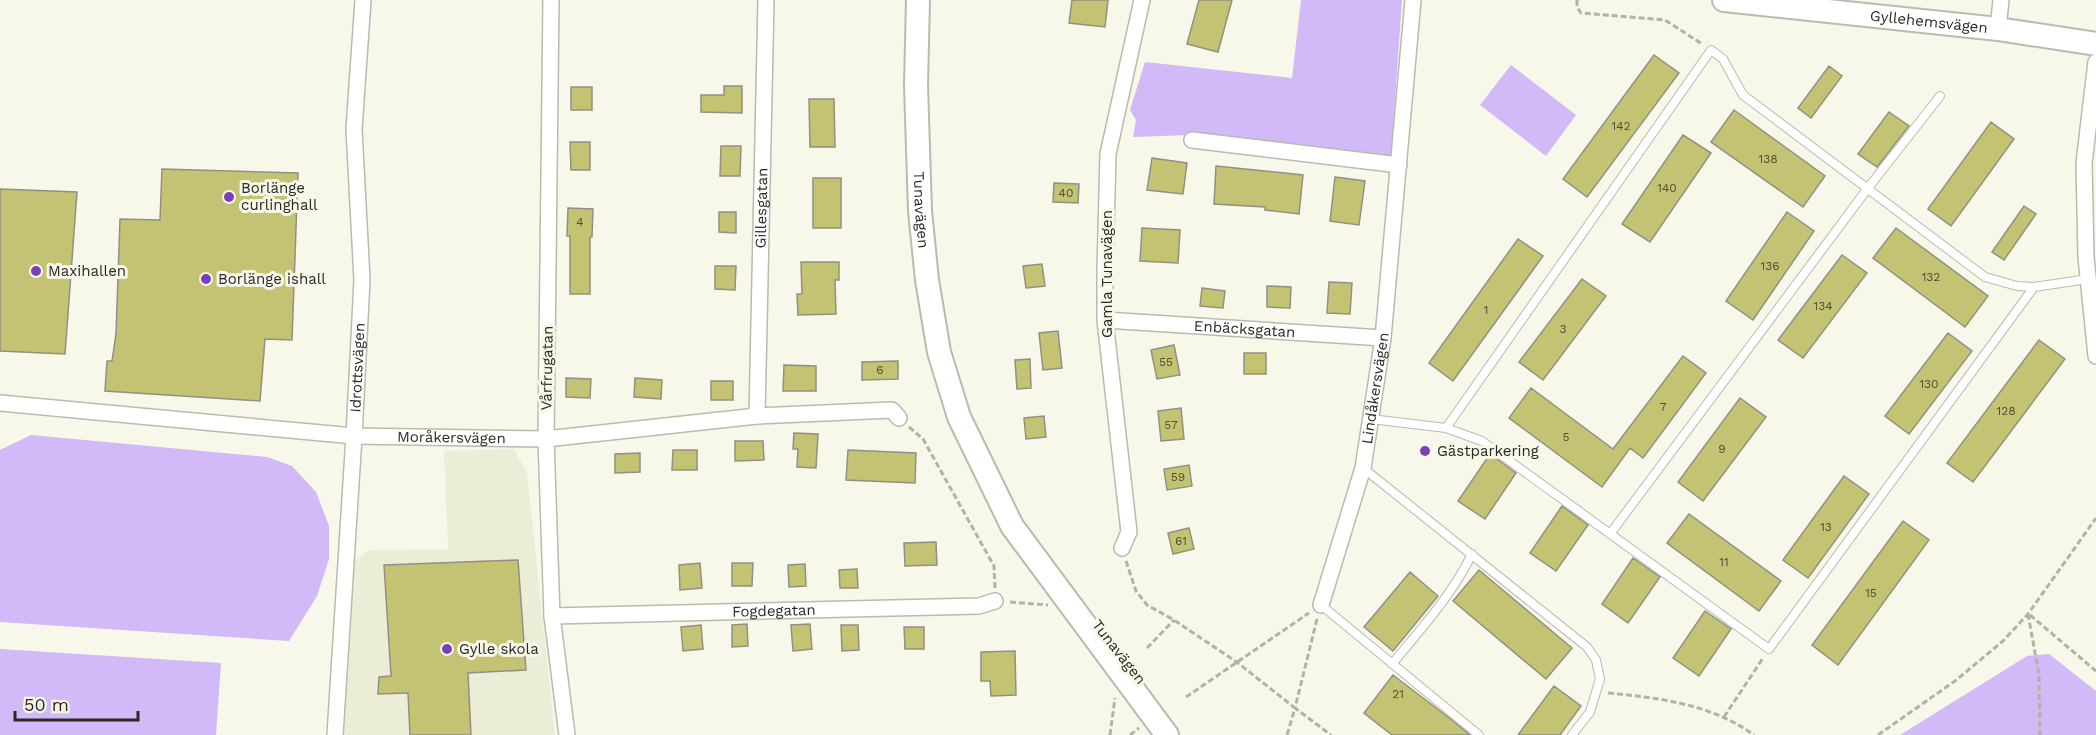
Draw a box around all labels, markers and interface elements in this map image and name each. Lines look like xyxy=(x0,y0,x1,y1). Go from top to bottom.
street label: Gyllehemsvägen xyxy=(1869,7,1989,37)
house number: 142 xyxy=(1611,119,1631,133)
house number: 138 xyxy=(1758,152,1778,166)
street label: Gillesgatan xyxy=(752,167,771,249)
street label: Tunavägen xyxy=(910,171,933,249)
place label: Borlänge curlinghall xyxy=(241,179,318,214)
house number: 140 xyxy=(1657,181,1677,195)
house number: 40 xyxy=(1059,186,1073,200)
marker: Borlänge curlinghall xyxy=(222,190,236,204)
street label: Gamla Tunavägen xyxy=(1098,210,1116,338)
house number: 4 xyxy=(576,215,584,229)
house number: 136 xyxy=(1761,259,1779,273)
place label: Maxihallen xyxy=(48,262,126,280)
marker: Maxihallen xyxy=(29,264,43,278)
place label: Borlänge ishall xyxy=(218,270,326,288)
house number: 132 xyxy=(1922,270,1940,284)
marker: Borlänge ishall xyxy=(199,272,213,286)
house number: 134 xyxy=(1813,299,1833,313)
house number: 1 xyxy=(1484,303,1488,317)
street label: Enbäcksgatan xyxy=(1193,317,1296,341)
street label: Idrottsvägen xyxy=(346,322,369,413)
house number: 3 xyxy=(1560,322,1567,336)
street label: Vårfrugatan xyxy=(537,325,557,411)
street label: Lindåkersvägen xyxy=(1358,332,1392,445)
house number: 55 xyxy=(1159,355,1173,369)
house number: 6 xyxy=(876,363,884,377)
house number: 130 xyxy=(1919,377,1939,391)
house number: 7 xyxy=(1660,400,1667,414)
house number: 128 xyxy=(1996,404,2016,418)
house number: 57 xyxy=(1164,418,1178,432)
street label: Moråkersvägen xyxy=(397,428,506,447)
house number: 5 xyxy=(1563,430,1570,444)
place label: Gästparkering xyxy=(1437,442,1539,460)
house number: 9 xyxy=(1718,442,1726,456)
marker: Gästparkering xyxy=(1418,444,1432,458)
house number: 59 xyxy=(1171,470,1185,484)
house number: 13 xyxy=(1820,520,1832,534)
house number: 61 xyxy=(1175,534,1187,548)
house number: 11 xyxy=(1719,555,1729,569)
house number: 15 xyxy=(1865,586,1877,600)
street label: Fogdegatan xyxy=(732,601,816,621)
street label: Tunavägen xyxy=(1088,616,1150,688)
place label: Gylle skola xyxy=(459,640,539,658)
marker: Gylle skola xyxy=(440,642,454,656)
scale bar xyxy=(15,684,138,722)
house number: 21 xyxy=(1392,687,1404,701)
text: 50 m xyxy=(24,694,69,715)

